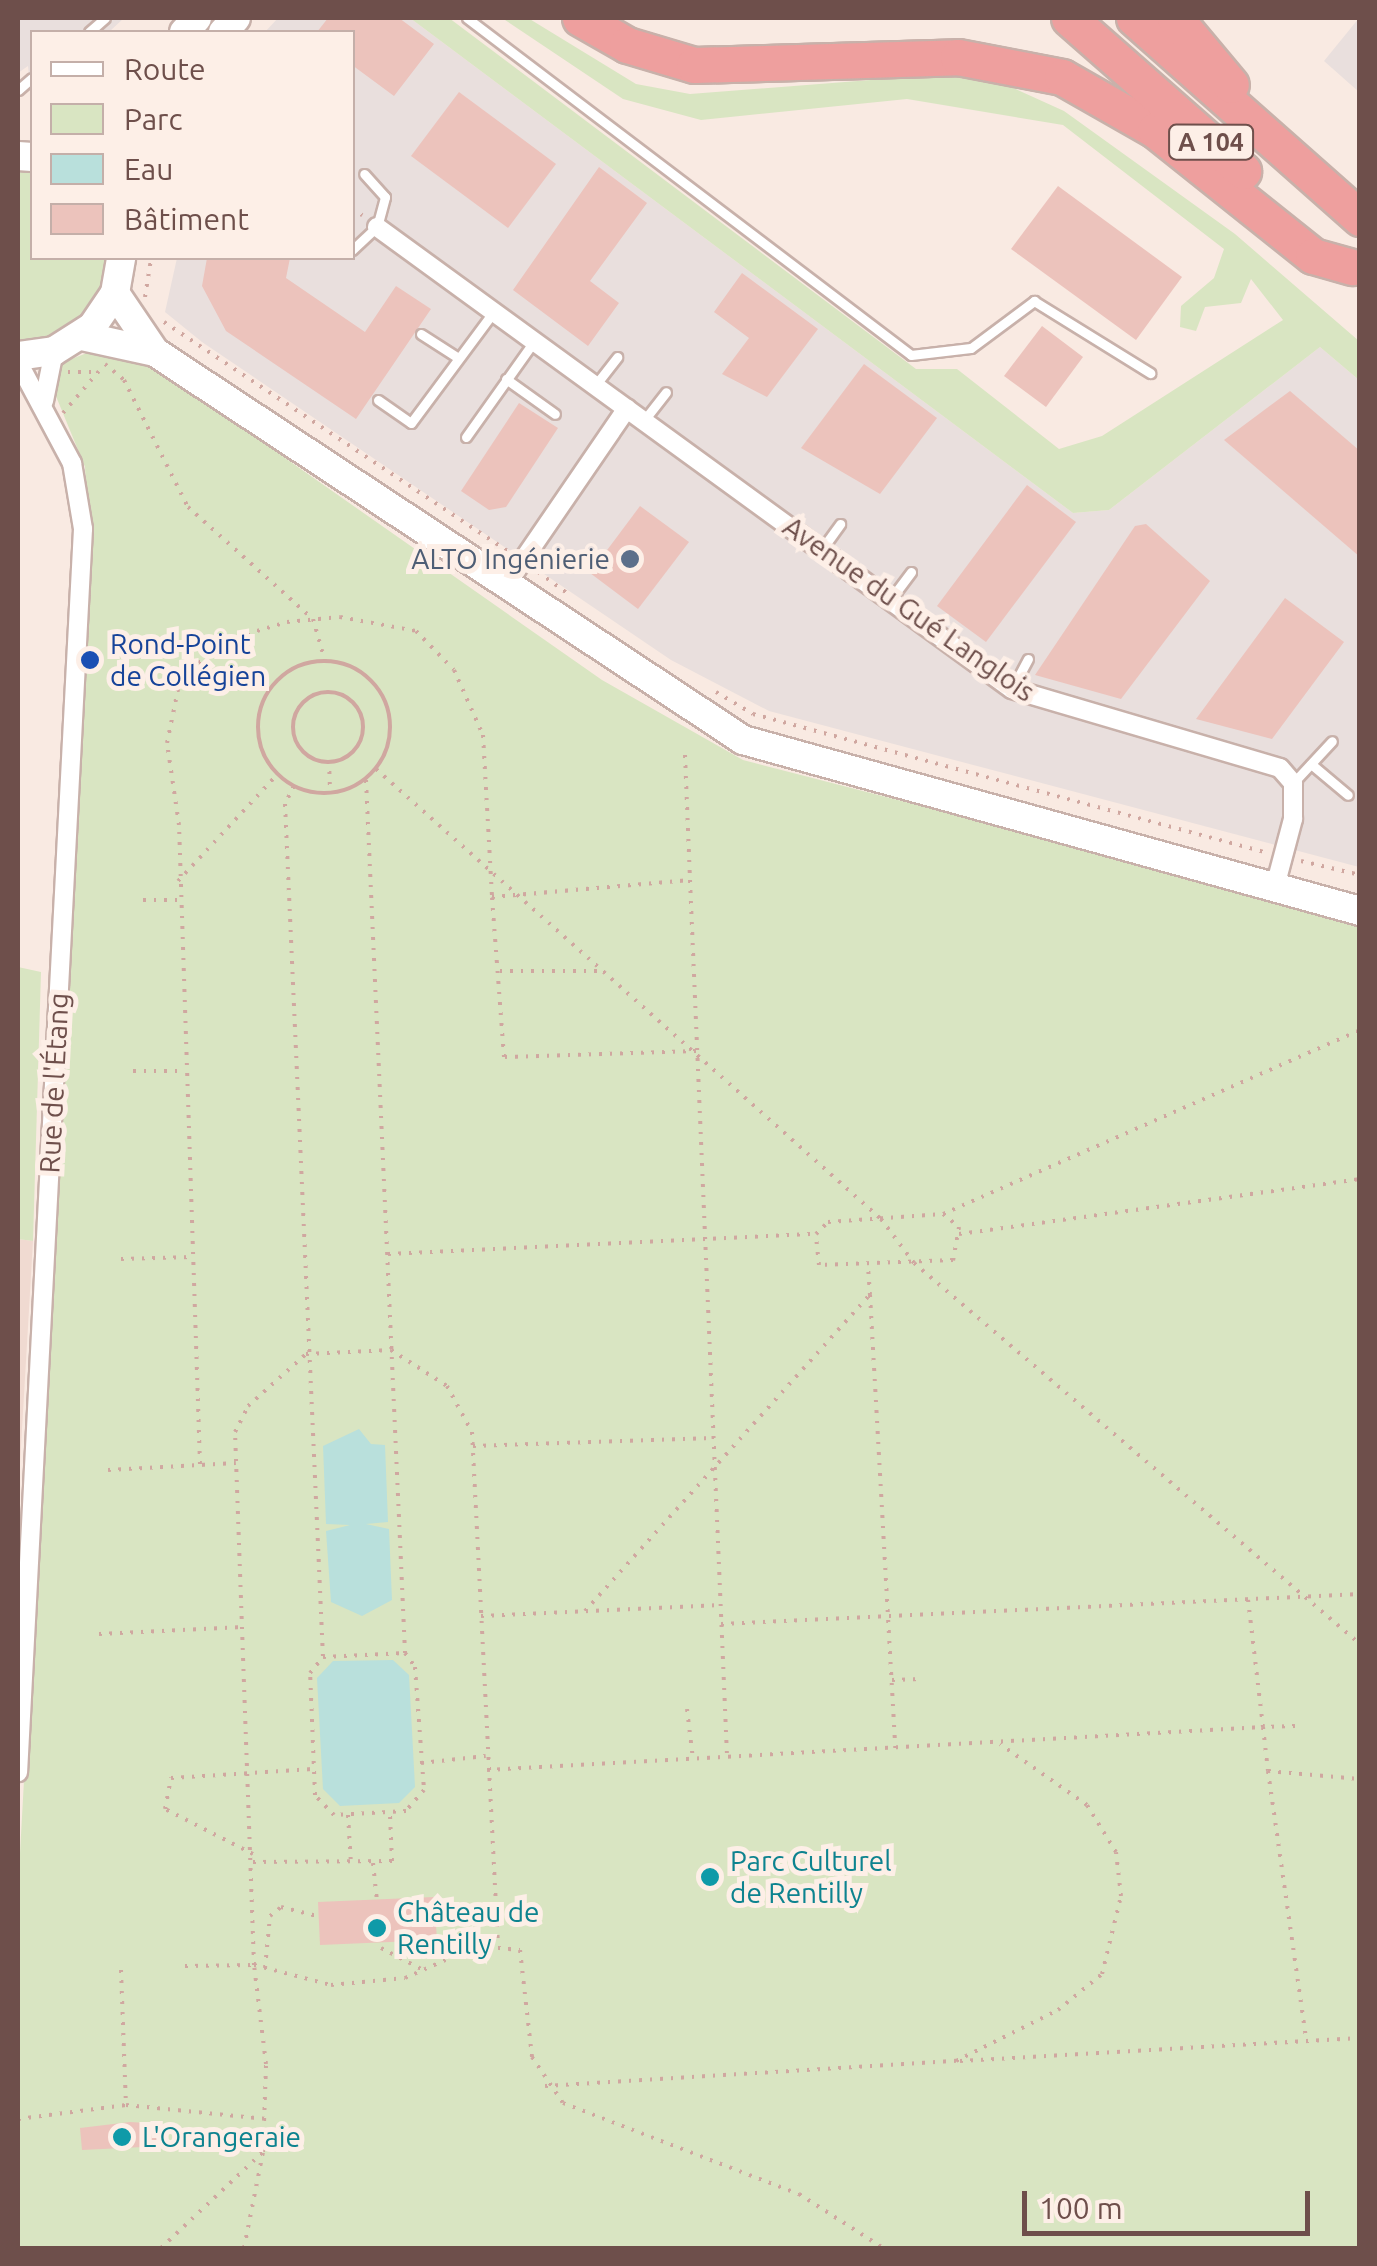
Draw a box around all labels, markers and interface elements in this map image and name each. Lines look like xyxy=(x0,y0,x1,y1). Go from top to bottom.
legend xyxy=(30,30,355,260)
text: Route xyxy=(124,52,206,86)
text: Parc xyxy=(124,102,182,136)
road number: A 104 xyxy=(1166,122,1256,162)
text: Eau xyxy=(124,152,173,186)
text: Bâtiment xyxy=(124,202,249,236)
street label: Avenue du Gué Langlois xyxy=(777,509,1041,709)
place label: ALTO Ingénierie xyxy=(411,542,610,576)
marker: ALTO Ingénierie xyxy=(619,548,641,570)
place label: Rond-Point de Collégien xyxy=(110,627,266,693)
marker: Rond-Point de Collégien xyxy=(79,649,101,671)
street label: Rue de l'Étang xyxy=(32,992,76,1174)
place label: Parc Culturel de Rentilly xyxy=(730,1844,892,1910)
marker: Parc Culturel de Rentilly xyxy=(699,1866,721,1888)
place label: Château de Rentilly xyxy=(397,1895,540,1961)
marker: Château de Rentilly xyxy=(366,1917,388,1939)
place label: L'Orangeraie xyxy=(142,2120,301,2154)
marker: L'Orangeraie xyxy=(111,2126,133,2148)
scale bar xyxy=(1027,2171,1314,2233)
text: 100 m xyxy=(1039,2191,1123,2225)

